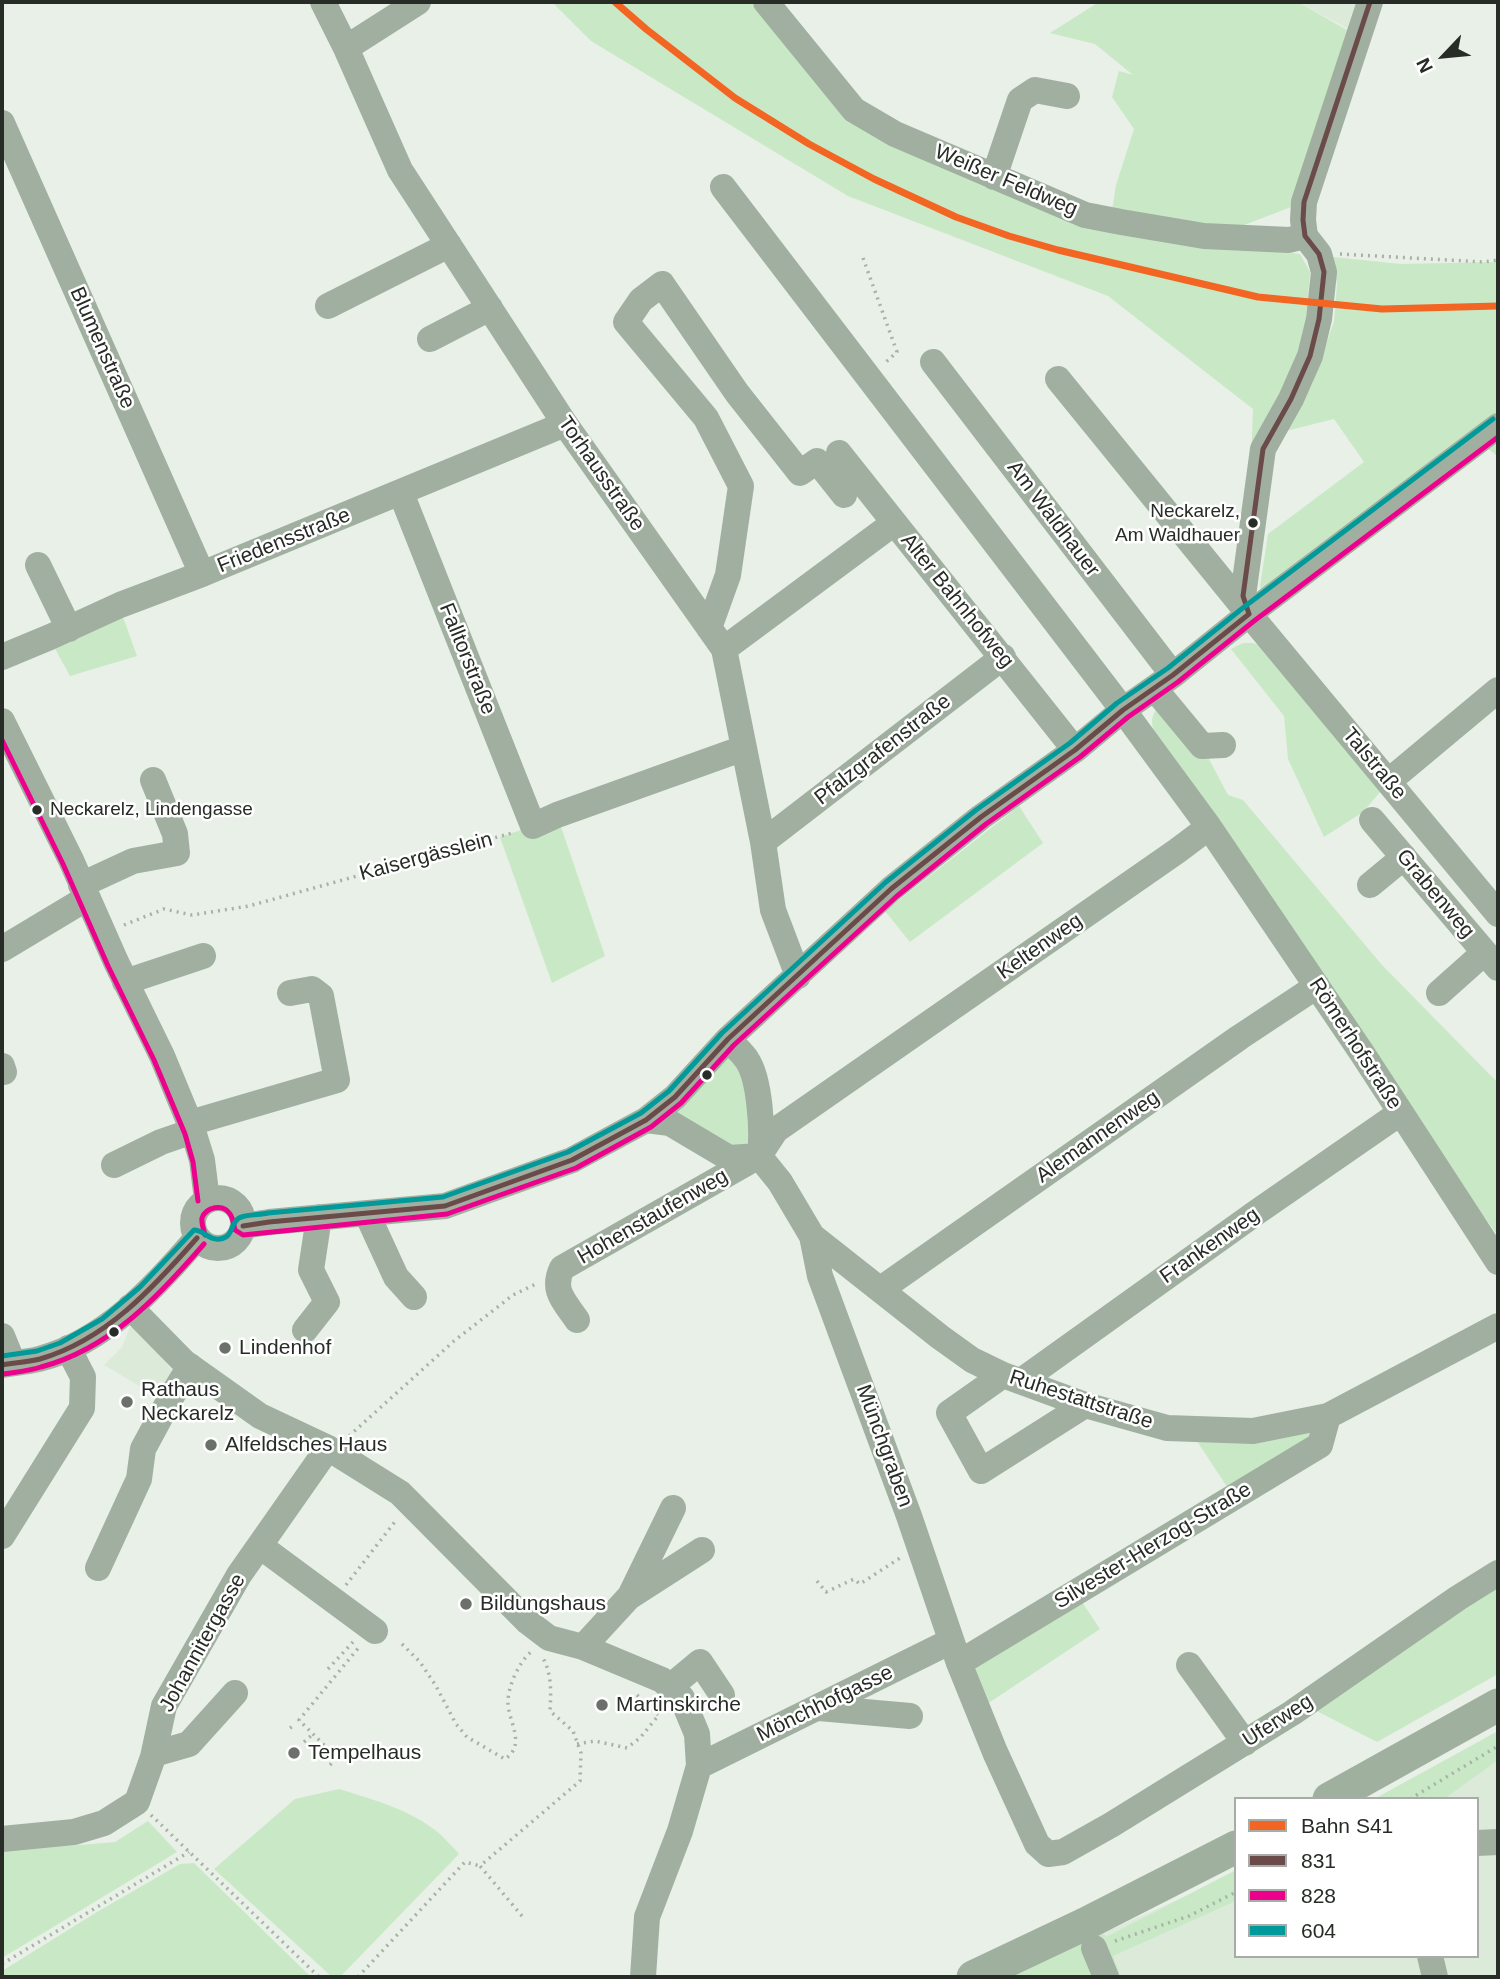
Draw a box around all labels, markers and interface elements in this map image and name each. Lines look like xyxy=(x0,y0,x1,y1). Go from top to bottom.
north arrow xyxy=(1409,21,1479,91)
text: N xyxy=(1412,55,1437,76)
street label: Weißer Feldweg xyxy=(931,140,1081,222)
street label: Blumenstraße xyxy=(64,283,140,413)
street label: Torhausstraße xyxy=(552,412,650,536)
street label: Am Waldhauer xyxy=(1001,456,1105,582)
place label: Neckarelz, Am Waldhauer xyxy=(1115,501,1240,545)
street label: Friedensstraße xyxy=(214,503,354,579)
marker: Neckarelz, Am Waldhauer xyxy=(1246,516,1260,530)
street label: Alter Bahnhofweg xyxy=(895,529,1019,673)
street label: Falltorstraße xyxy=(433,600,501,718)
street label: Pfalzgrafenstraße xyxy=(810,689,956,811)
street label: Talstraße xyxy=(1337,723,1411,805)
place label: Neckarelz, Lindengasse xyxy=(50,799,253,821)
marker: Neckarelz, Lindengasse xyxy=(30,803,44,817)
street label: Kaisergässlein xyxy=(357,827,495,887)
street label: Grabenweg xyxy=(1390,844,1480,944)
street label: Keltenweg xyxy=(993,909,1087,985)
street label: Römerhofstraße xyxy=(1303,974,1407,1114)
unlabelled marker xyxy=(700,1068,714,1082)
street label: Alemannenweg xyxy=(1031,1085,1165,1189)
street label: Hohenstaufenweg xyxy=(573,1164,733,1270)
street label: Frankenweg xyxy=(1155,1203,1265,1289)
unlabelled marker xyxy=(107,1325,121,1339)
place label: Lindenhof xyxy=(239,1335,331,1361)
marker: Lindenhof xyxy=(217,1340,233,1356)
street label: Ruhestattstraße xyxy=(1006,1365,1156,1435)
place label: Rathaus Neckarelz xyxy=(141,1377,234,1427)
street label: Münchgraben xyxy=(850,1381,918,1511)
marker: Rathaus Neckarelz xyxy=(119,1394,135,1410)
place label: Alfeldsches Haus xyxy=(225,1432,387,1458)
marker: Alfeldsches Haus xyxy=(203,1437,219,1453)
street label: Silvester-Herzog-Straße xyxy=(1050,1477,1256,1615)
street label: Johannitergasse xyxy=(155,1569,251,1717)
place label: Bildungshaus xyxy=(480,1591,606,1617)
marker: Bildungshaus xyxy=(458,1596,474,1612)
street label: Mönchhofgasse xyxy=(753,1660,897,1748)
street label: Uferweg xyxy=(1238,1689,1318,1753)
place label: Martinskirche xyxy=(616,1692,741,1718)
marker: Martinskirche xyxy=(594,1697,610,1713)
place label: Tempelhaus xyxy=(308,1740,421,1766)
marker: Tempelhaus xyxy=(286,1745,302,1761)
legend xyxy=(1234,1797,1479,1958)
text: Bahn S41 xyxy=(1301,1814,1393,1837)
text: 831 xyxy=(1301,1849,1336,1872)
text: 828 xyxy=(1301,1884,1336,1907)
text: 604 xyxy=(1301,1919,1336,1942)

